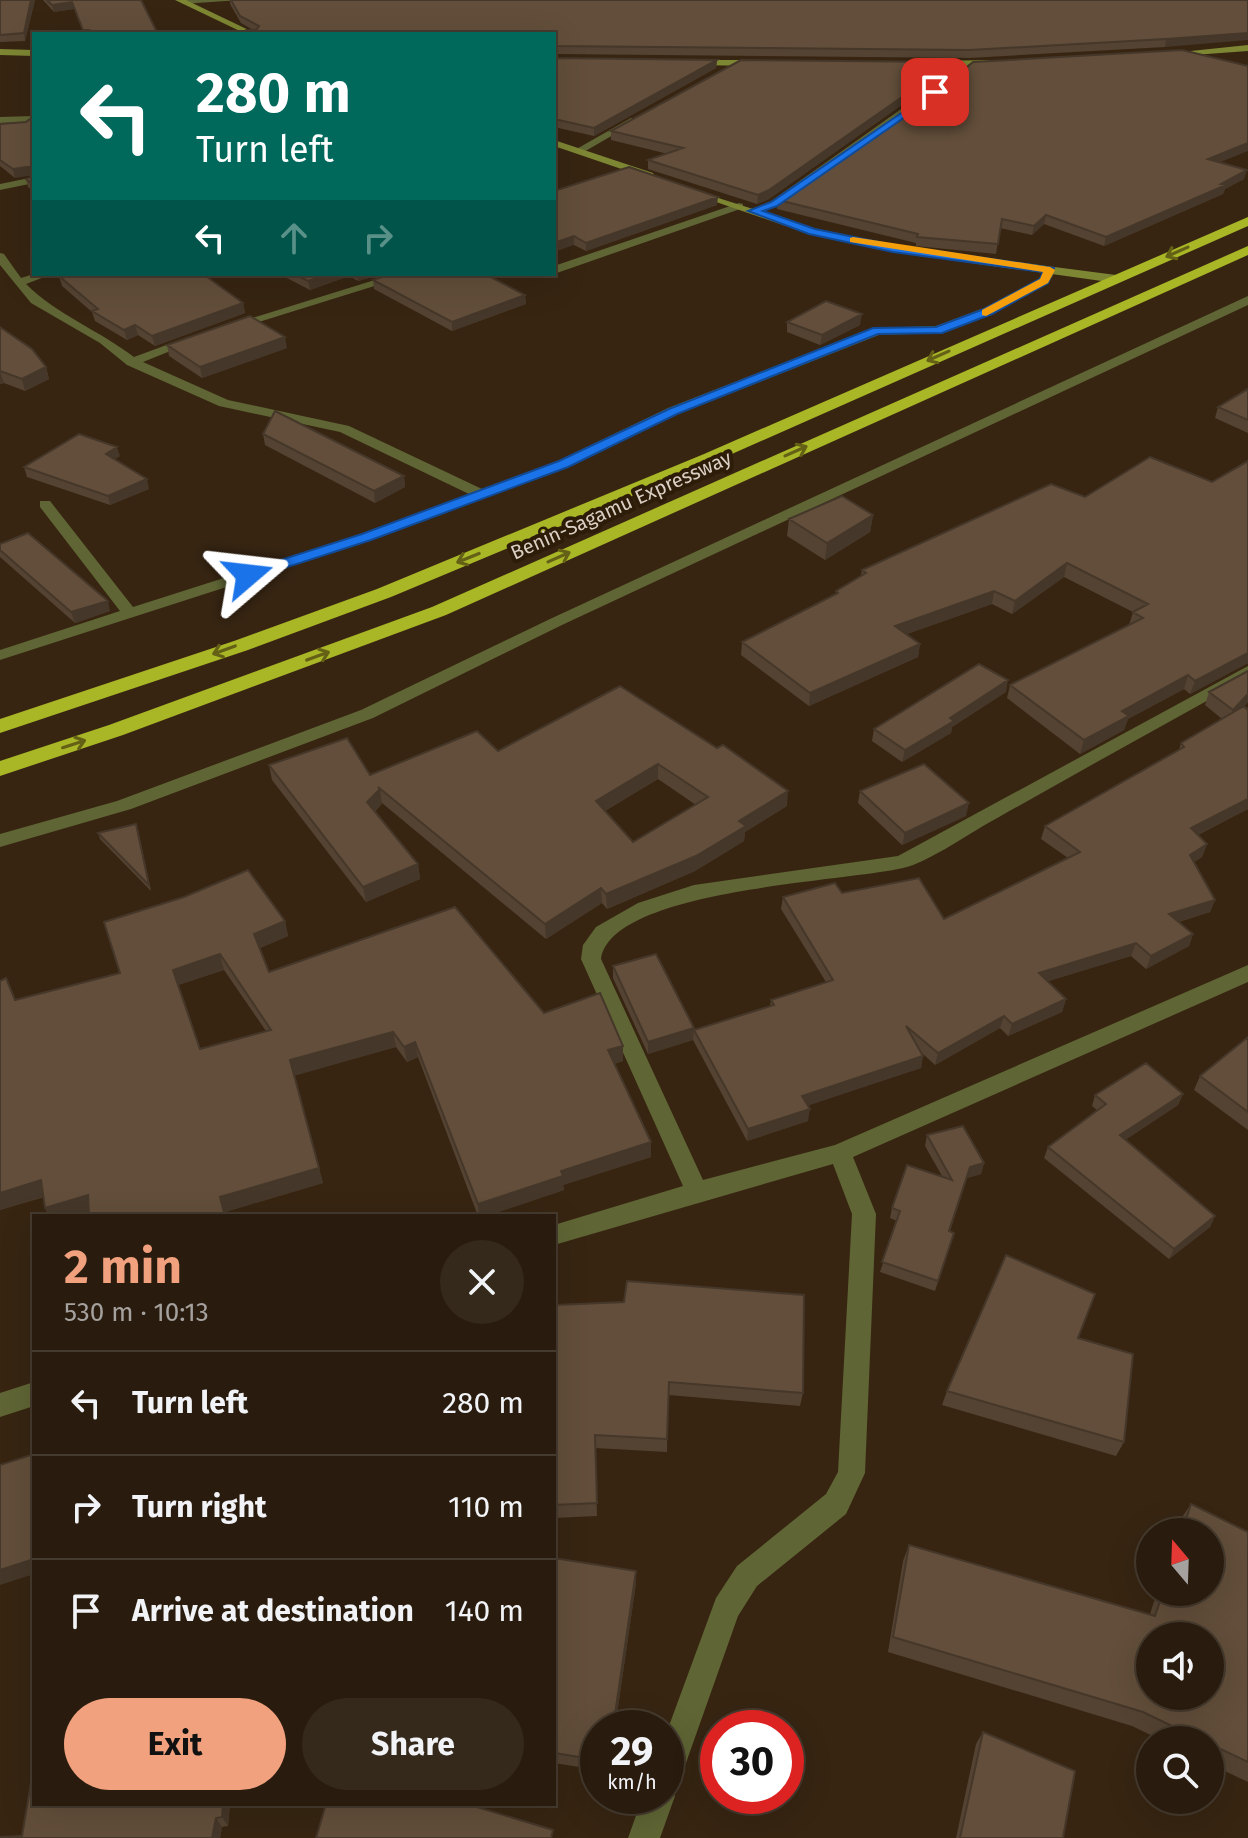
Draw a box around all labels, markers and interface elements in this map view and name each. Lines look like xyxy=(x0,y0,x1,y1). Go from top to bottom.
pin xyxy=(901,58,969,126)
text: 280 m xyxy=(196,60,351,127)
icon: left xyxy=(64,64,168,168)
icon: arrive xyxy=(913,70,957,114)
text: Turn left xyxy=(196,128,334,172)
icon: left xyxy=(188,216,232,260)
icon: ahead xyxy=(272,216,316,260)
icon: right xyxy=(356,216,400,260)
one-way arrow xyxy=(1165,246,1189,261)
one-way arrow xyxy=(926,350,951,365)
one-way arrow xyxy=(783,442,808,457)
street label: Benin-Sagamu Expressway xyxy=(507,445,735,565)
position arrow xyxy=(206,533,290,617)
one-way arrow xyxy=(546,549,571,564)
one-way arrow xyxy=(456,552,481,567)
one-way arrow xyxy=(212,643,237,658)
one-way arrow xyxy=(306,648,330,662)
one-way arrow xyxy=(61,736,86,751)
text: 2 min xyxy=(64,1238,182,1296)
button: close xyxy=(440,1240,524,1324)
text: 530 m · 10:13 xyxy=(64,1297,209,1328)
icon: left xyxy=(64,1381,108,1425)
text: Turn left xyxy=(132,1385,248,1421)
text: 280 m xyxy=(442,1385,524,1421)
icon: right xyxy=(64,1485,108,1529)
text: Turn right xyxy=(132,1489,267,1525)
text: 110 m xyxy=(448,1489,524,1525)
north arrow xyxy=(1136,1518,1224,1606)
map controls xyxy=(1136,1518,1224,1814)
icon: arrive xyxy=(64,1589,108,1633)
text: Arrive at destination xyxy=(132,1593,414,1629)
text: 140 m xyxy=(445,1593,524,1629)
button: sound xyxy=(1136,1622,1224,1710)
button: Exit xyxy=(64,1698,286,1790)
button: Share xyxy=(302,1698,524,1790)
speed limit sign: 30 xyxy=(700,1710,804,1814)
button: search xyxy=(1136,1726,1224,1814)
text: 29 xyxy=(611,1728,653,1776)
text: km/h xyxy=(607,1770,657,1794)

